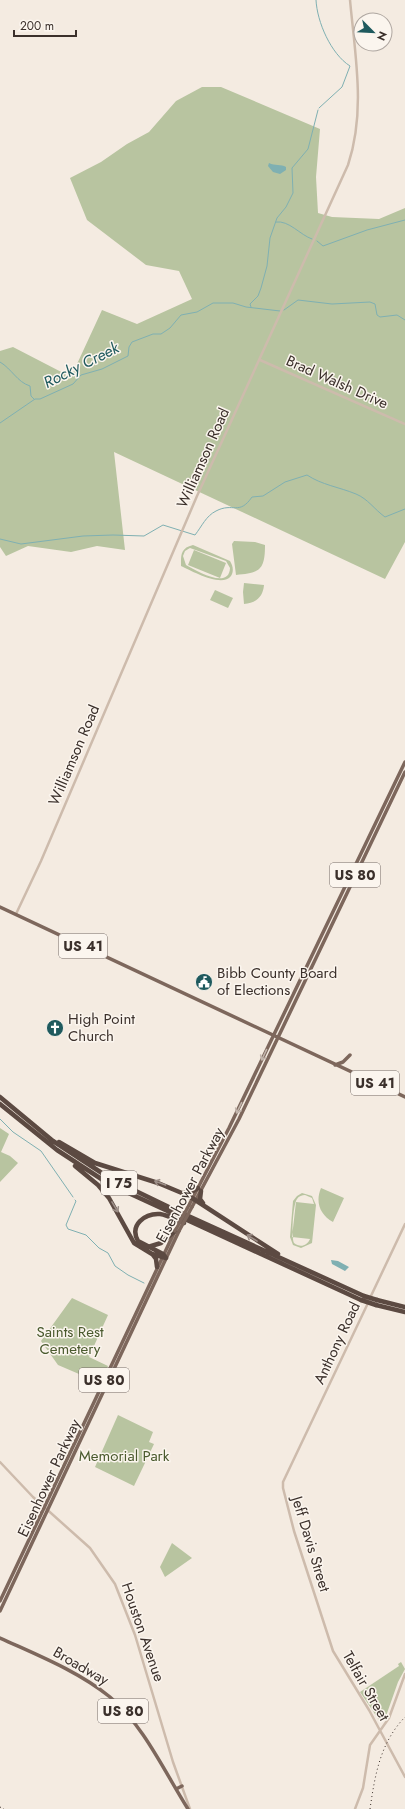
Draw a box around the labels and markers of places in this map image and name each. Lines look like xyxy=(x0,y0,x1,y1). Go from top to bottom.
place label: Bibb County Board of Elections xyxy=(217,962,337,1001)
public building icon: Bibb County Board of Elections xyxy=(194,972,214,992)
place label: High Point Church xyxy=(68,1008,135,1047)
church icon: High Point Church xyxy=(45,1018,65,1038)

